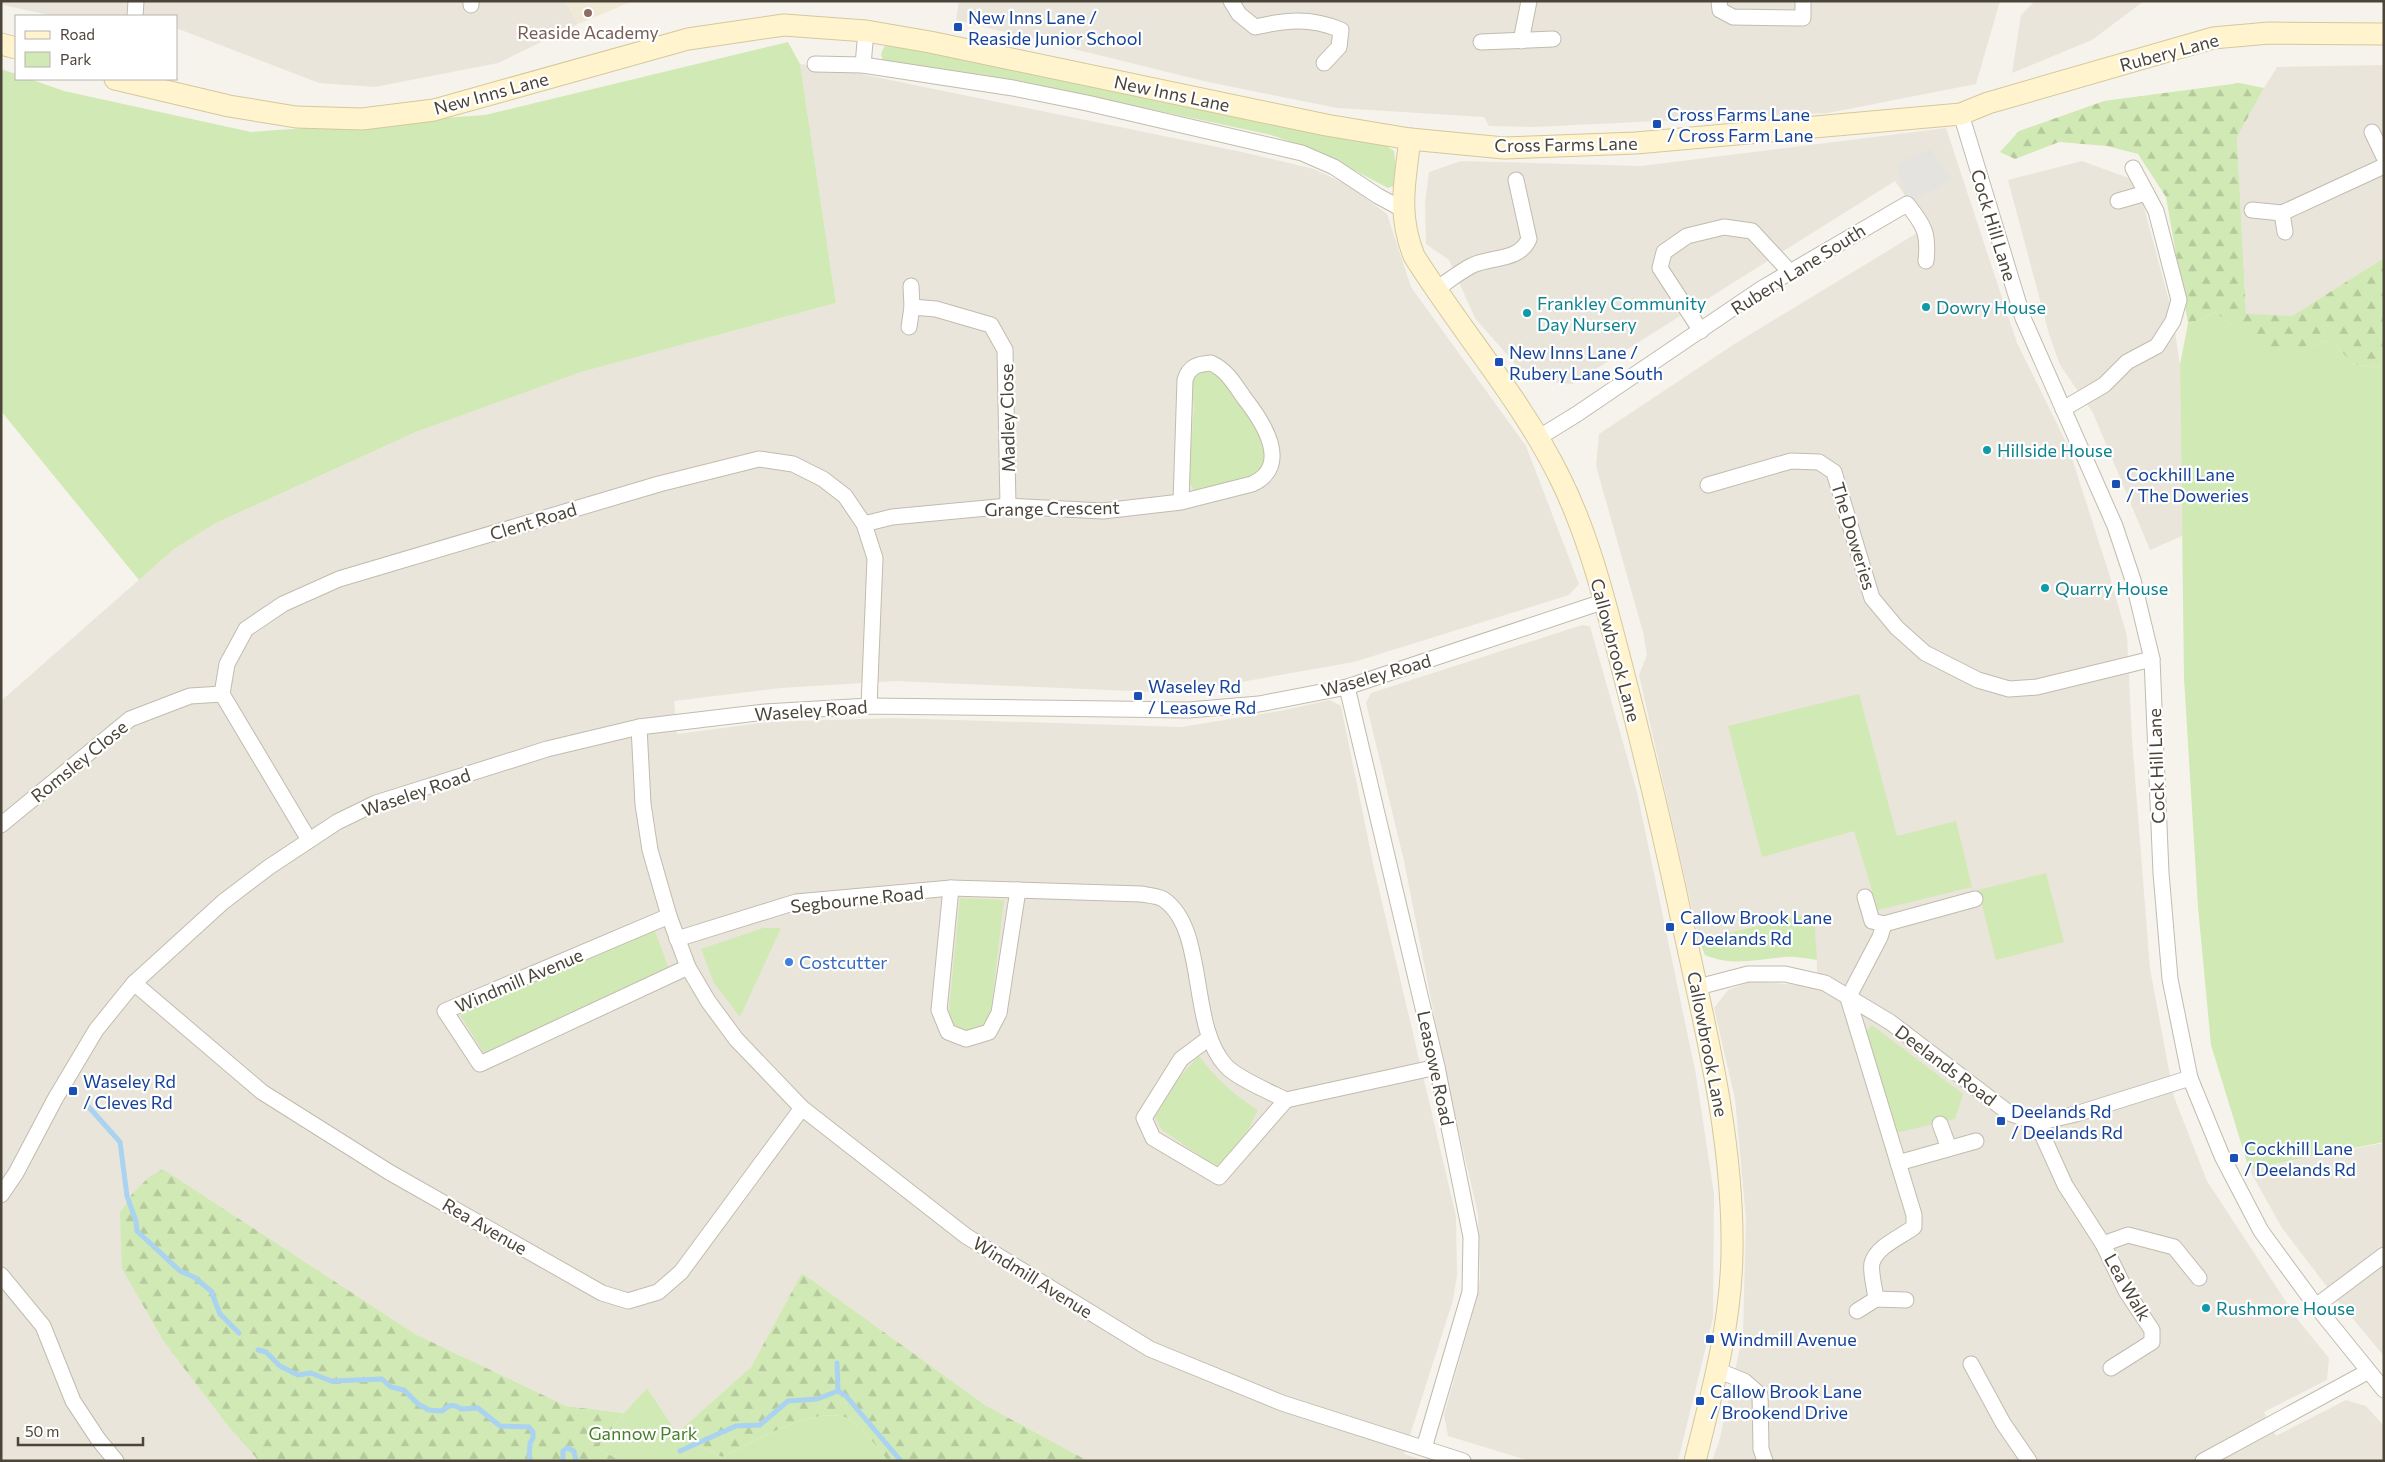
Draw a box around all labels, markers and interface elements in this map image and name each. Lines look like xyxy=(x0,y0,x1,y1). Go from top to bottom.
place label: New Inns Lane / Reaside Junior School xyxy=(968,6,1142,49)
marker: Reaside Academy xyxy=(582,7,594,19)
legend xyxy=(15,15,178,80)
place label: Reaside Academy xyxy=(517,21,659,43)
marker: New Inns Lane / Reaside Junior School xyxy=(952,21,964,33)
text: Road xyxy=(60,25,95,43)
street label: Rubery Lane xyxy=(2117,28,2221,76)
text: Park xyxy=(60,50,91,68)
street label: New Inns Lane xyxy=(431,67,551,119)
street label: New Inns Lane xyxy=(1112,70,1232,116)
place label: Cross Farms Lane / Cross Farm Lane xyxy=(1667,103,1813,146)
marker: Cross Farms Lane / Cross Farm Lane xyxy=(1651,118,1663,130)
street label: Cross Farms Lane xyxy=(1494,132,1638,156)
street label: Cock Hill Lane xyxy=(1967,167,2021,283)
street label: Rubery Lane South xyxy=(1727,219,1869,319)
place label: Frankley Community Day Nursery xyxy=(1537,292,1706,335)
place label: Dowry House xyxy=(1936,296,2046,318)
marker: Dowry House xyxy=(1920,301,1932,313)
marker: Frankley Community Day Nursery xyxy=(1521,307,1533,319)
place label: New Inns Lane / Rubery Lane South xyxy=(1509,341,1663,384)
marker: New Inns Lane / Rubery Lane South xyxy=(1493,356,1505,368)
street label: Madley Close xyxy=(995,363,1019,473)
place label: Hillside House xyxy=(1997,439,2112,461)
marker: Hillside House xyxy=(1981,444,1993,456)
place label: Cockhill Lane / The Doweries xyxy=(2126,463,2249,506)
marker: Cockhill Lane / The Doweries xyxy=(2110,478,2122,490)
street label: The Doweries xyxy=(1827,479,1881,593)
street label: Grange Crescent xyxy=(984,496,1120,520)
street label: Clent Road xyxy=(487,497,579,545)
street label: Callowbrook Lane xyxy=(1586,576,1646,724)
place label: Quarry House xyxy=(2055,577,2168,599)
marker: Quarry House xyxy=(2039,582,2051,594)
street label: Waseley Road xyxy=(1319,649,1433,701)
place label: Waseley Rd / Leasowe Rd xyxy=(1148,675,1256,718)
marker: Waseley Rd / Leasowe Rd xyxy=(1132,690,1144,702)
street label: Waseley Road xyxy=(754,695,868,725)
street label: Cock Hill Lane xyxy=(2143,708,2169,824)
street label: Romsley Close xyxy=(26,715,132,807)
street label: Waseley Road xyxy=(359,763,473,821)
street label: Segbourne Road xyxy=(789,881,925,917)
place label: Callow Brook Lane / Deelands Rd xyxy=(1680,906,1832,949)
marker: Callow Brook Lane / Deelands Rd xyxy=(1664,921,1676,933)
street label: Windmill Avenue xyxy=(452,943,586,1017)
place label: Costcutter xyxy=(799,951,888,973)
marker: Costcutter xyxy=(783,956,795,968)
street label: Callowbrook Lane xyxy=(1683,969,1733,1119)
street label: Leasowe Road xyxy=(1413,1009,1459,1127)
street label: Deelands Road xyxy=(1891,1020,2001,1110)
place label: Waseley Rd / Cleves Rd xyxy=(83,1070,176,1113)
marker: Waseley Rd / Cleves Rd xyxy=(67,1085,79,1097)
place label: Deelands Rd / Deelands Rd xyxy=(2011,1100,2123,1143)
marker: Deelands Rd / Deelands Rd xyxy=(1995,1115,2007,1127)
place label: Cockhill Lane / Deelands Rd xyxy=(2244,1137,2356,1180)
marker: Cockhill Lane / Deelands Rd xyxy=(2228,1152,2240,1164)
street label: Rea Avenue xyxy=(439,1193,531,1259)
street label: Windmill Avenue xyxy=(969,1231,1097,1323)
street label: Lea Walk xyxy=(2100,1250,2156,1325)
place label: Rushmore House xyxy=(2216,1297,2355,1319)
marker: Rushmore House xyxy=(2200,1302,2212,1314)
place label: Windmill Avenue xyxy=(1720,1328,1857,1350)
marker: Windmill Avenue xyxy=(1704,1333,1716,1345)
place label: Callow Brook Lane / Brookend Drive xyxy=(1710,1380,1862,1423)
marker: Callow Brook Lane / Brookend Drive xyxy=(1694,1395,1706,1407)
scale bar xyxy=(18,1414,142,1446)
text: 50 m xyxy=(25,1422,59,1440)
park label: Gannow Park xyxy=(588,1422,698,1444)

